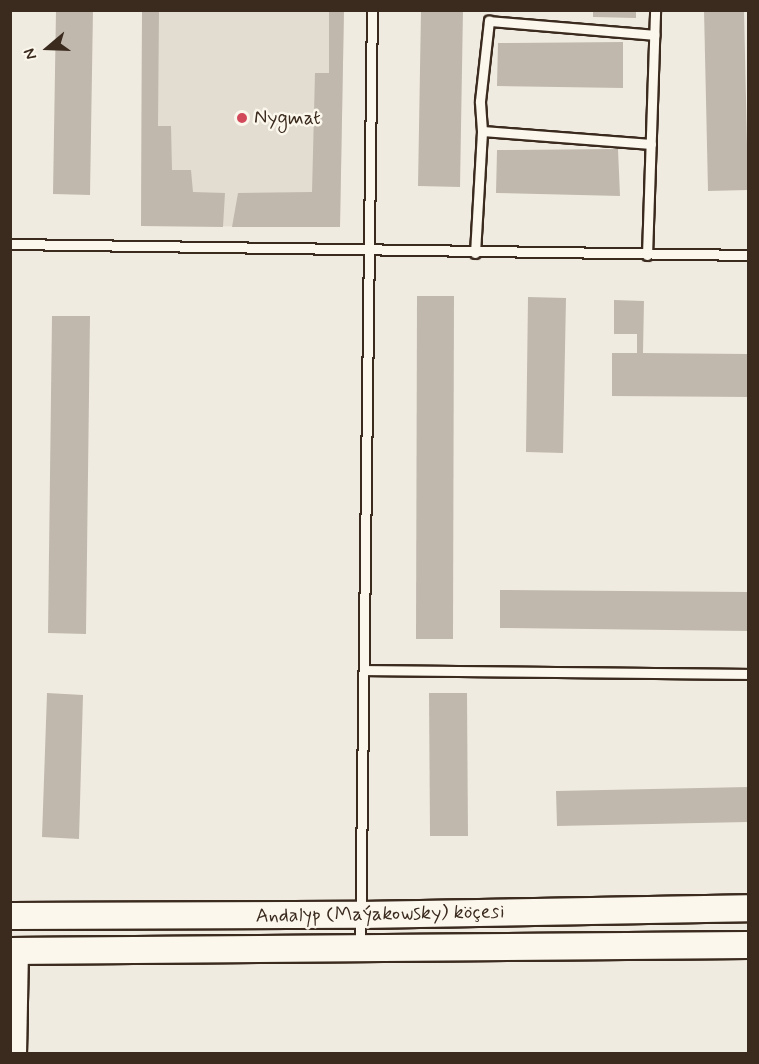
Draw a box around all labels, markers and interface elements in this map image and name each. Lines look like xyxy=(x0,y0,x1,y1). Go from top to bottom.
north arrow xyxy=(18,18,78,78)
text: N xyxy=(19,46,42,62)
place label: Nygmat xyxy=(254,106,321,130)
marker: Nygmat xyxy=(235,111,249,125)
street label: Andalyp (Maýakowsky) köçesi xyxy=(255,900,505,928)

